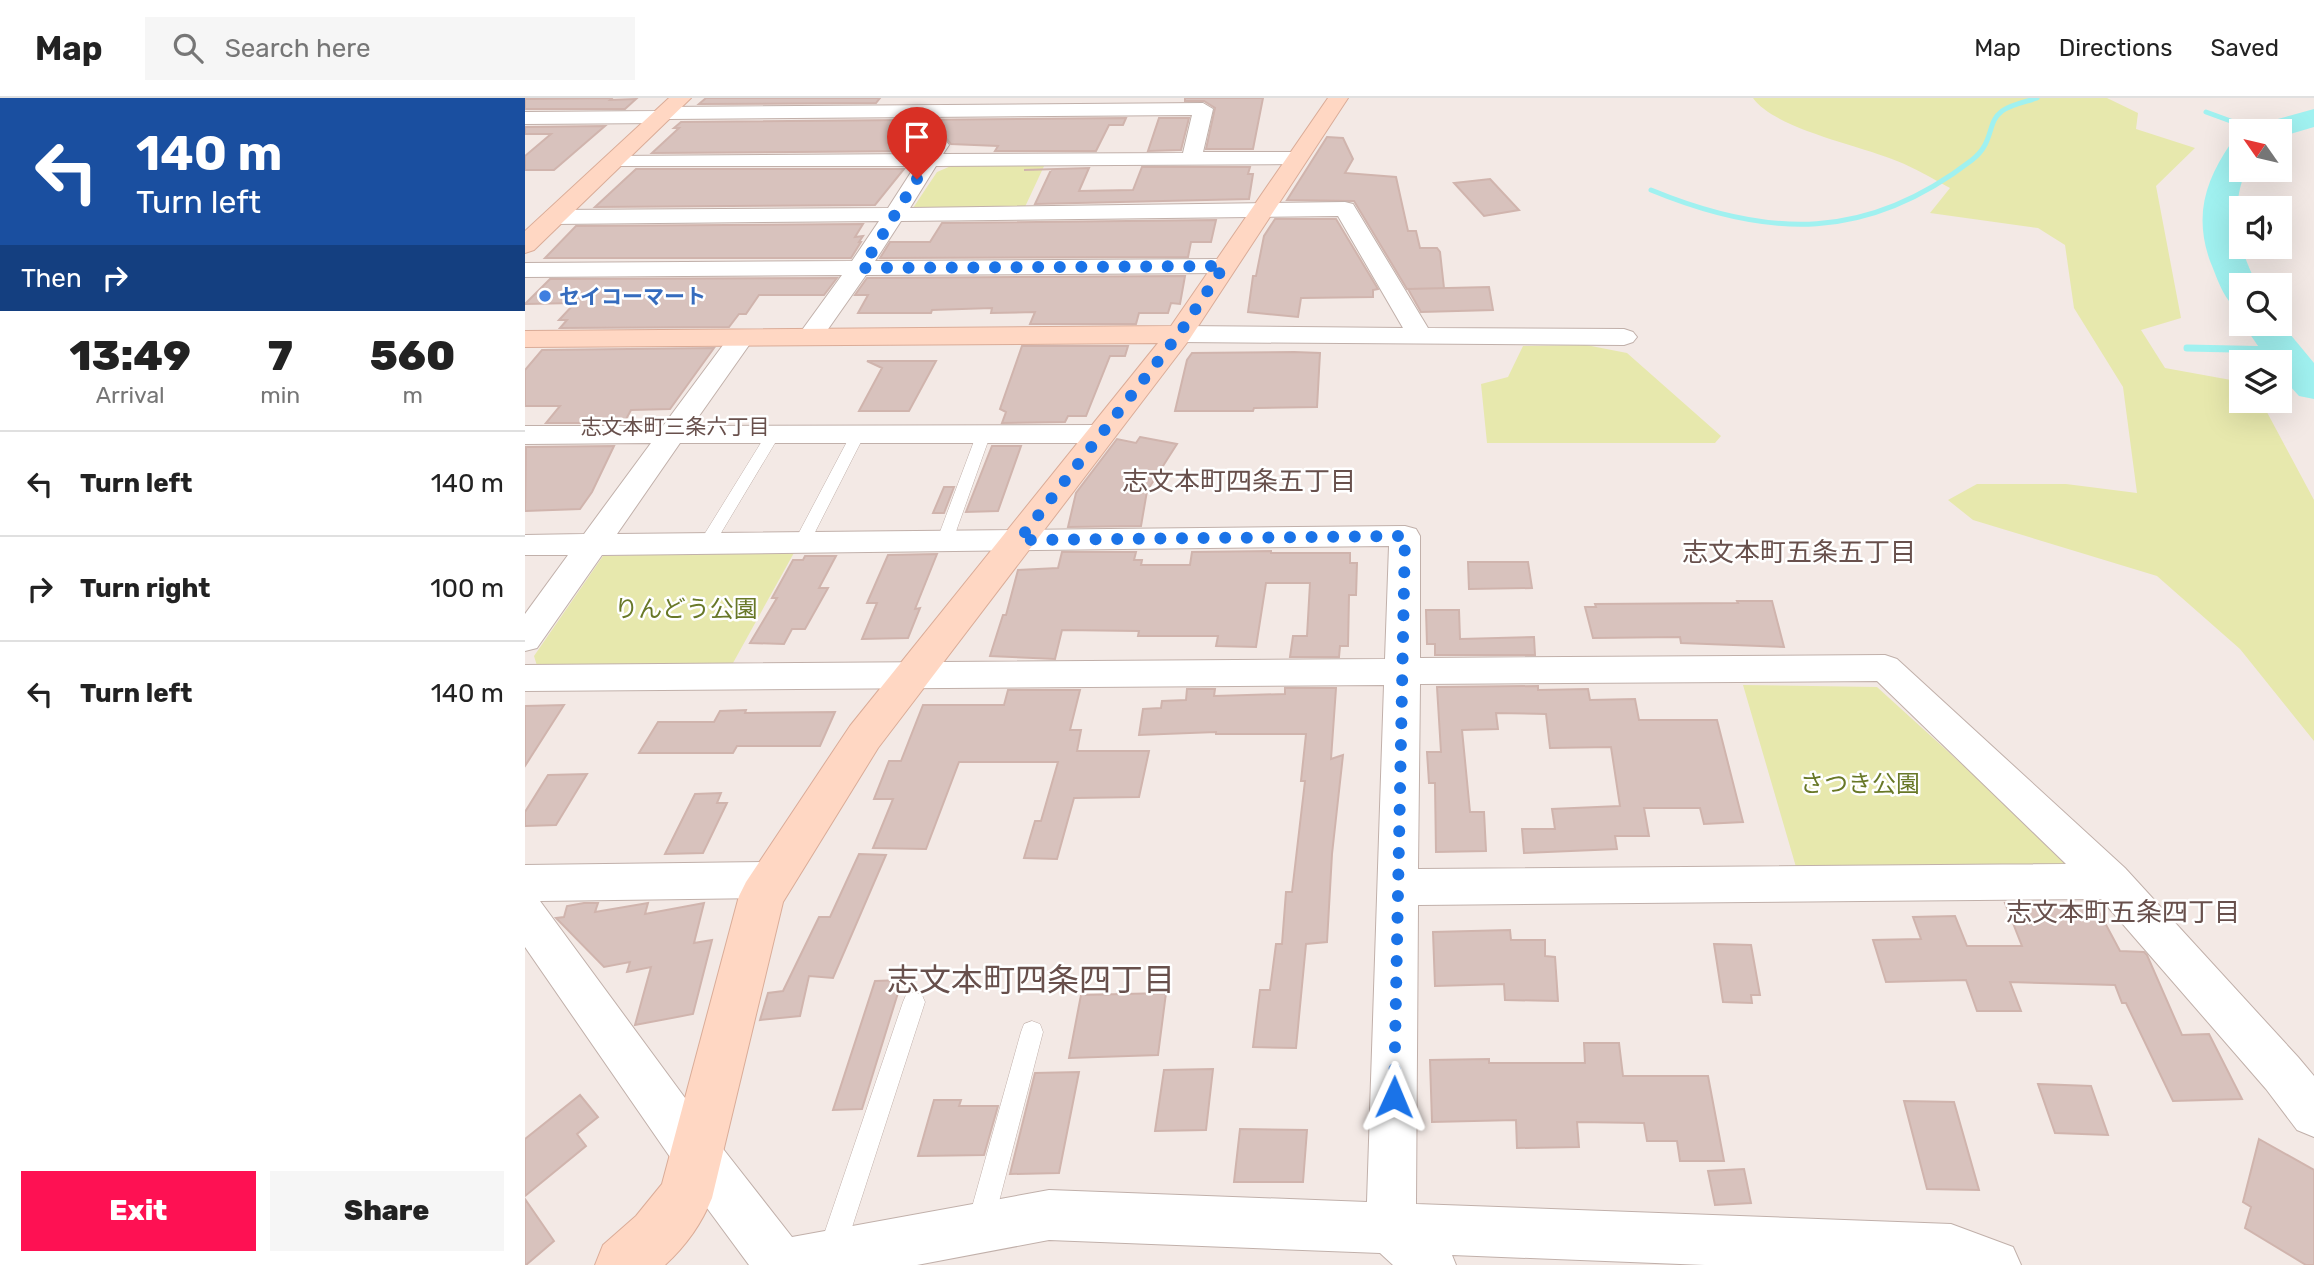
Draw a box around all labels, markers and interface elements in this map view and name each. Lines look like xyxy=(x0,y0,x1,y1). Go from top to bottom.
search box xyxy=(145,17,635,80)
text: Map xyxy=(35,29,103,68)
icon: search xyxy=(169,29,207,67)
text: Search here xyxy=(225,33,370,64)
text: Map xyxy=(1974,34,2021,62)
text: Directions xyxy=(2059,34,2172,62)
text: Saved xyxy=(2210,34,2279,62)
pin xyxy=(887,107,947,179)
icon: arrive xyxy=(898,118,936,156)
north arrow xyxy=(2229,119,2293,182)
map controls xyxy=(2229,119,2292,413)
text: 140 m xyxy=(136,124,282,182)
icon: left xyxy=(21,126,112,217)
text: Turn left xyxy=(136,183,261,221)
button: sound xyxy=(2229,196,2292,259)
icon: right xyxy=(96,259,134,297)
text: Then xyxy=(21,263,82,294)
button: search xyxy=(2229,273,2292,336)
place label: セイコーマート xyxy=(559,284,706,309)
marker: セイコーマート xyxy=(537,288,553,304)
text: 13:49 xyxy=(70,331,191,381)
text: 7 xyxy=(268,331,293,381)
text: 560 xyxy=(370,331,455,381)
button: layers xyxy=(2229,350,2292,413)
text: Arrival xyxy=(96,381,165,409)
text: min xyxy=(260,381,300,409)
text: m xyxy=(402,381,423,409)
district label: 志文本町三条六丁目 xyxy=(581,414,770,439)
icon: left xyxy=(21,465,59,503)
district label: 志文本町四条五丁目 xyxy=(1122,466,1356,497)
text: Turn left xyxy=(80,468,192,499)
text: 140 m xyxy=(431,468,504,499)
district label: 志文本町五条五丁目 xyxy=(1682,537,1916,568)
icon: right xyxy=(21,570,59,608)
text: Turn right xyxy=(80,573,210,604)
text: 100 m xyxy=(430,573,504,604)
park label: りんどう公園 xyxy=(614,595,758,623)
icon: left xyxy=(21,675,59,713)
text: Turn left xyxy=(80,678,192,709)
text: 140 m xyxy=(431,678,504,709)
park label: さつき公園 xyxy=(1800,770,1920,798)
district label: 志文本町五条四丁目 xyxy=(2006,897,2240,928)
district label: 志文本町四条四丁目 xyxy=(887,961,1175,999)
position arrow xyxy=(1357,1060,1431,1134)
button: Exit xyxy=(21,1171,256,1251)
button: Share xyxy=(270,1171,504,1251)

